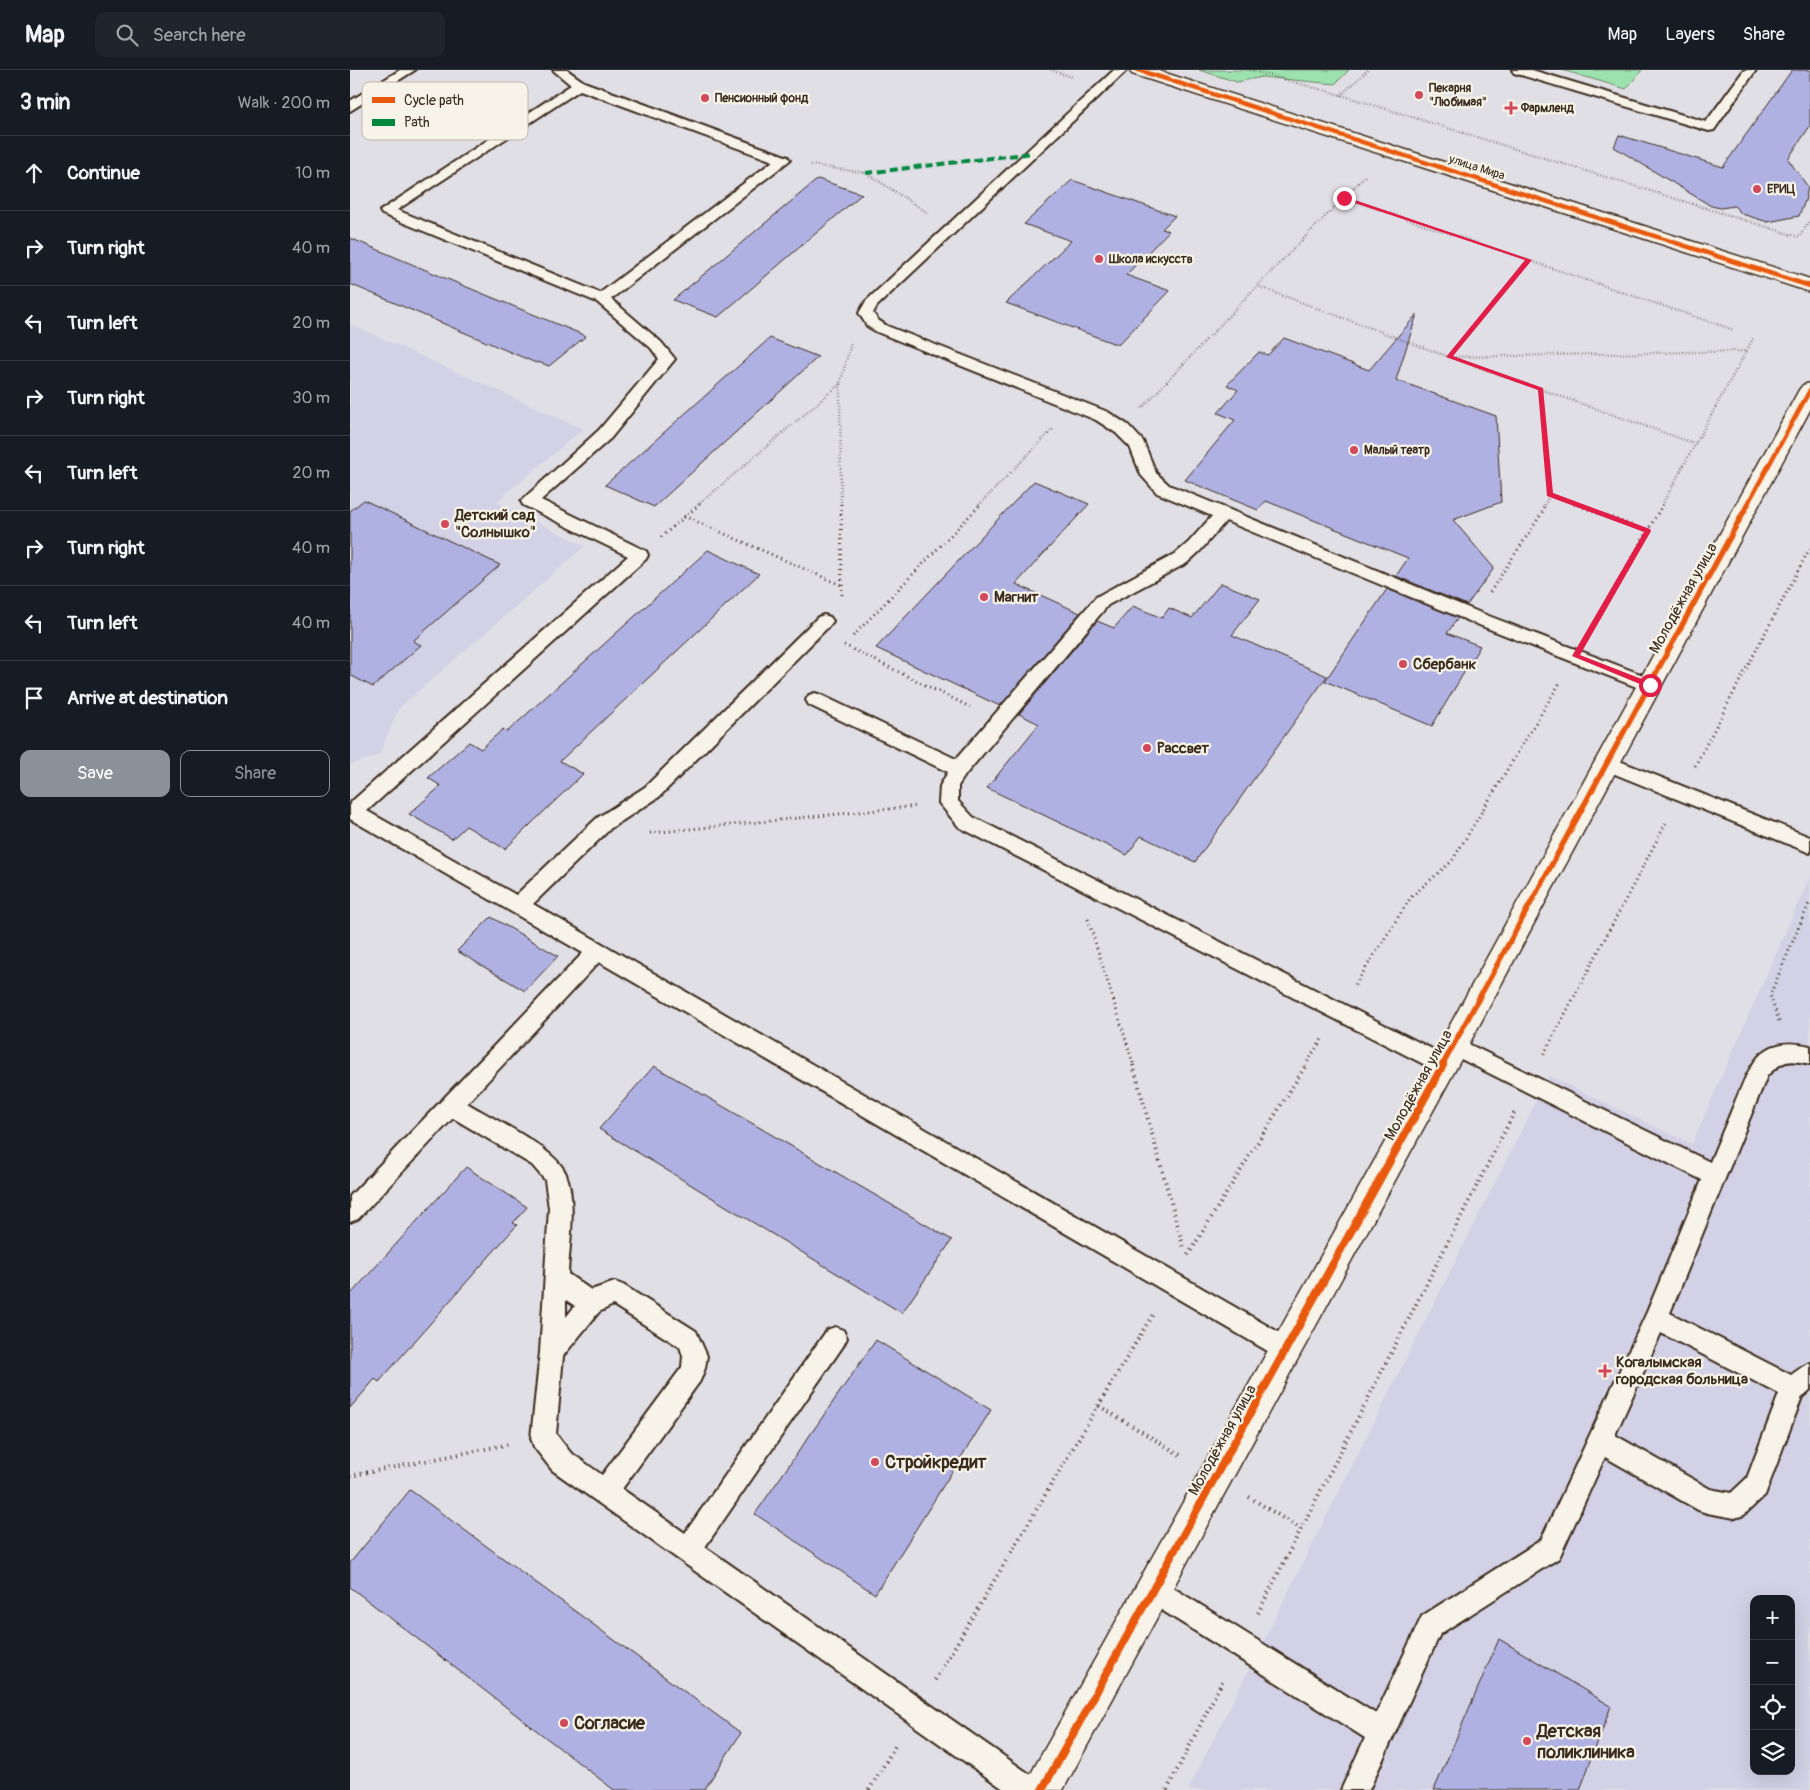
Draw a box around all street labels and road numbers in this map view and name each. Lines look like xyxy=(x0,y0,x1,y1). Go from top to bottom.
street label: улица Мира xyxy=(1446,151,1507,184)
street label: Молодёжная улица xyxy=(1645,540,1722,657)
street label: Молодёжная улица xyxy=(1380,1027,1457,1144)
street label: Молодёжная улица xyxy=(1184,1382,1261,1499)

